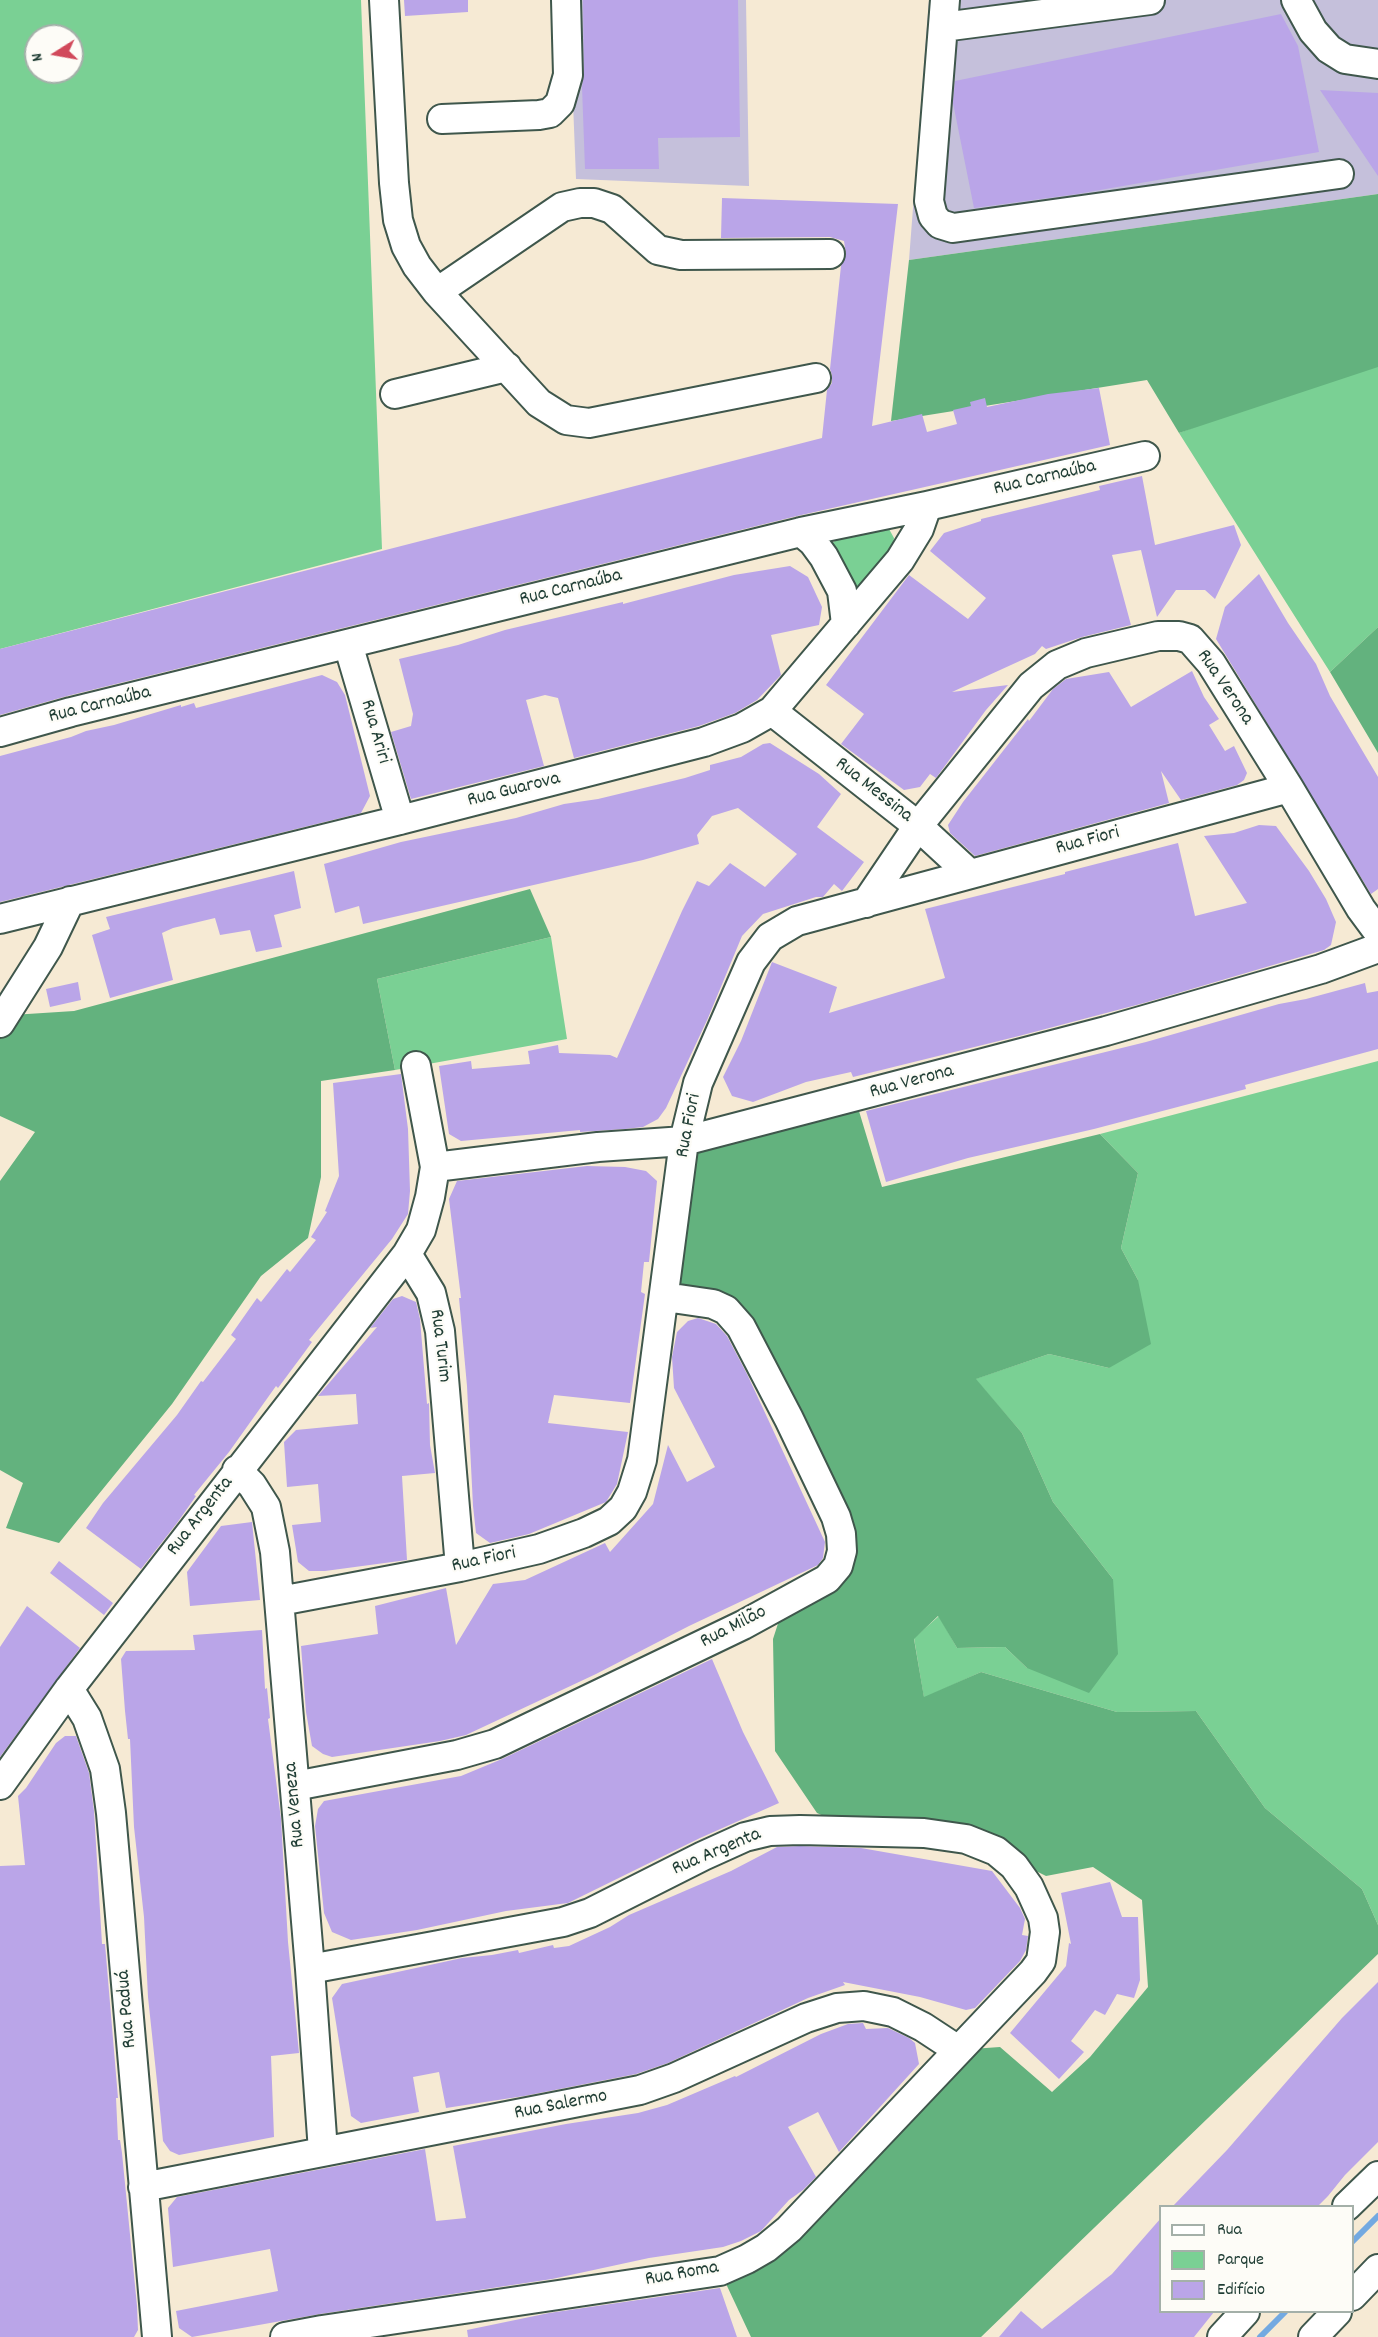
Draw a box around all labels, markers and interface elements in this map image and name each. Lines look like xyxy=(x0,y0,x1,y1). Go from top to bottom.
north arrow xyxy=(24,24,84,84)
text: N xyxy=(26,51,50,63)
street label: Rua Carnaúba xyxy=(991,456,1099,502)
street label: Rua Carnaúba xyxy=(518,565,624,613)
street label: Rua Verona xyxy=(1190,646,1258,730)
street label: Rua Carnaúba xyxy=(47,682,153,730)
street label: Rua Ariri xyxy=(353,697,395,767)
street label: Rua Messina xyxy=(829,753,917,829)
street label: Rua Guarova xyxy=(465,768,563,814)
street label: Rua Fiori xyxy=(1054,822,1122,862)
street label: Rua Verona xyxy=(868,1060,956,1106)
street label: Rua Fiori xyxy=(672,1092,708,1160)
street label: Rua Turim xyxy=(423,1308,455,1384)
street label: Rua Argenta xyxy=(163,1472,239,1562)
street label: Rua Fiori xyxy=(450,1543,518,1579)
street label: Rua Milão xyxy=(697,1601,771,1655)
street label: Rua Veneza xyxy=(280,1761,312,1849)
street label: Rua Argenta xyxy=(669,1824,765,1882)
street label: Rua Paduá xyxy=(113,1969,143,2049)
street label: Rua Salermo xyxy=(513,2085,609,2127)
legend xyxy=(1159,2205,1354,2313)
text: Rua xyxy=(1217,2218,1242,2243)
text: Parque xyxy=(1217,2248,1264,2273)
street label: Rua Roma xyxy=(643,2257,721,2293)
text: Edifício xyxy=(1217,2278,1265,2303)

